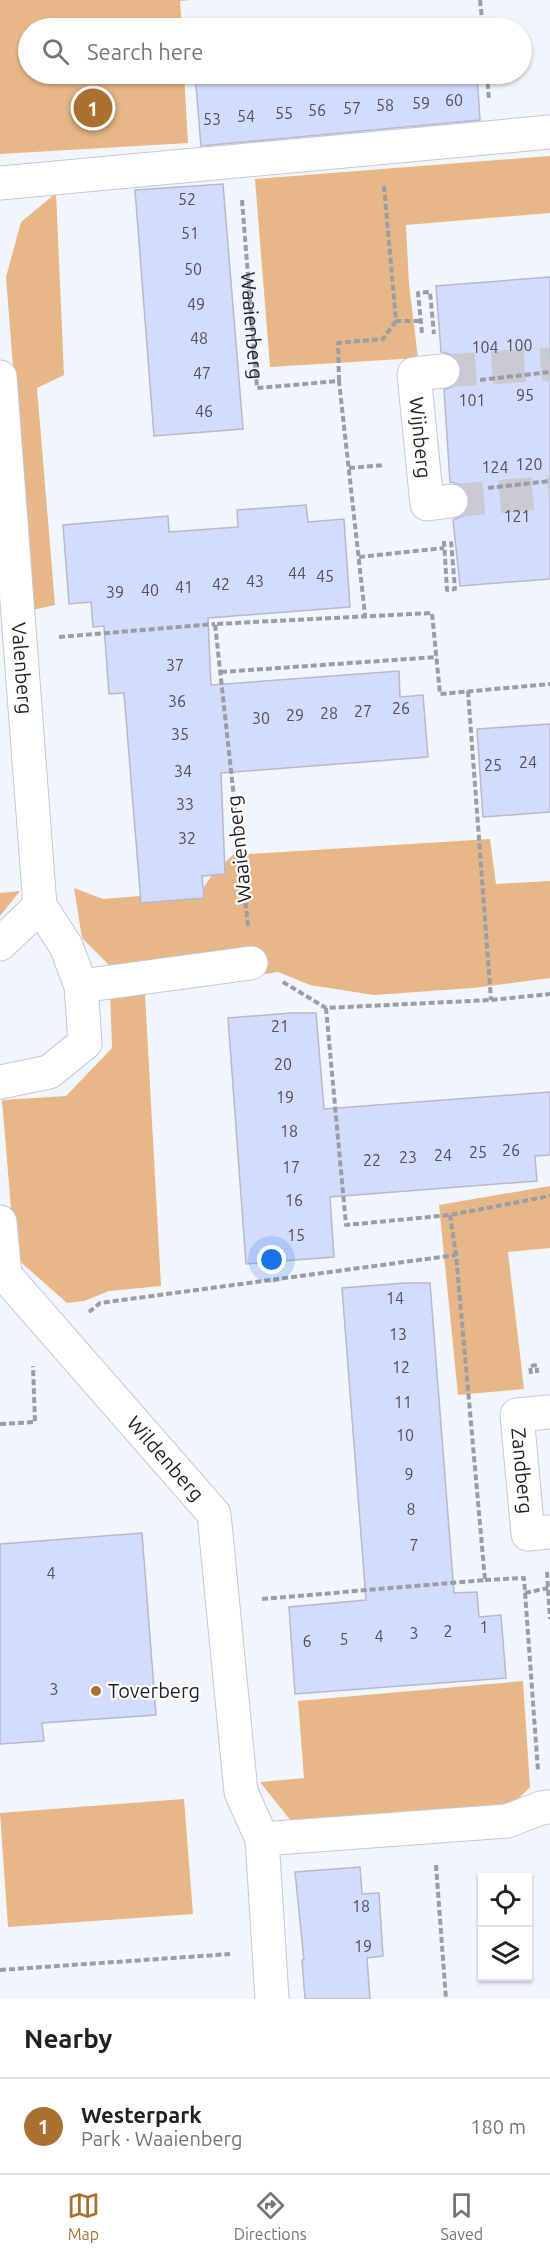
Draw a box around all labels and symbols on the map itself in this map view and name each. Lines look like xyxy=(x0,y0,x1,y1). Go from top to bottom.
pin: 1 xyxy=(74,86,112,130)
house number: 60 xyxy=(445,91,463,109)
house number: 59 xyxy=(412,94,430,112)
house number: 58 xyxy=(376,96,394,114)
house number: 57 xyxy=(343,99,361,117)
house number: 56 xyxy=(308,101,326,119)
house number: 55 xyxy=(275,104,293,122)
house number: 54 xyxy=(237,107,255,125)
house number: 53 xyxy=(203,110,221,128)
house number: 52 xyxy=(178,190,196,208)
house number: 51 xyxy=(181,224,199,242)
house number: 50 xyxy=(184,260,202,278)
street label: Waaienberg xyxy=(237,271,268,380)
house number: 49 xyxy=(187,295,205,313)
house number: 48 xyxy=(190,329,208,347)
house number: 100 xyxy=(505,336,533,354)
house number: 104 xyxy=(471,338,499,356)
house number: 47 xyxy=(193,364,211,382)
house number: 95 xyxy=(516,386,534,404)
house number: 101 xyxy=(458,391,486,409)
street label: Wijnberg xyxy=(405,396,436,479)
house number: 46 xyxy=(195,402,213,420)
house number: 120 xyxy=(515,455,543,473)
house number: 124 xyxy=(481,458,509,476)
house number: 121 xyxy=(503,507,531,525)
house number: 44 xyxy=(288,564,306,582)
house number: 45 xyxy=(316,567,334,585)
house number: 43 xyxy=(246,572,264,590)
house number: 42 xyxy=(212,575,230,593)
house number: 41 xyxy=(175,578,193,596)
house number: 40 xyxy=(141,581,159,599)
house number: 39 xyxy=(106,583,124,601)
street label: Valenberg xyxy=(8,621,37,715)
house number: 37 xyxy=(166,656,184,674)
house number: 36 xyxy=(168,692,186,710)
house number: 26 xyxy=(392,699,410,717)
house number: 27 xyxy=(354,702,372,720)
house number: 28 xyxy=(320,704,338,722)
house number: 29 xyxy=(286,706,304,724)
house number: 30 xyxy=(252,709,270,727)
house number: 35 xyxy=(171,725,189,743)
house number: 24 xyxy=(519,753,537,771)
house number: 25 xyxy=(484,756,502,774)
house number: 34 xyxy=(174,762,192,780)
street label: Waaienberg xyxy=(221,794,256,904)
house number: 33 xyxy=(176,795,194,813)
house number: 32 xyxy=(178,829,196,847)
house number: 21 xyxy=(271,1017,289,1035)
house number: 20 xyxy=(274,1055,292,1073)
house number: 19 xyxy=(276,1088,294,1106)
house number: 18 xyxy=(280,1122,298,1140)
house number: 26 xyxy=(502,1141,520,1159)
house number: 25 xyxy=(469,1143,487,1161)
house number: 24 xyxy=(434,1146,452,1164)
house number: 23 xyxy=(399,1148,417,1166)
house number: 22 xyxy=(363,1151,381,1169)
house number: 17 xyxy=(282,1158,300,1176)
house number: 16 xyxy=(285,1191,303,1209)
house number: 15 xyxy=(287,1226,305,1244)
your location xyxy=(257,1245,286,1274)
house number: 14 xyxy=(386,1289,404,1307)
house number: 13 xyxy=(389,1325,407,1343)
house number: 12 xyxy=(392,1358,410,1376)
house number: 11 xyxy=(394,1393,412,1411)
street label: Wildenberg xyxy=(123,1411,209,1505)
house number: 10 xyxy=(396,1426,414,1444)
street label: Zandberg xyxy=(507,1426,538,1515)
house number: 9 xyxy=(404,1465,414,1483)
house number: 8 xyxy=(406,1500,416,1518)
house number: 7 xyxy=(409,1536,419,1554)
house number: 4 xyxy=(46,1564,56,1582)
house number: 1 xyxy=(479,1618,489,1636)
house number: 2 xyxy=(443,1622,453,1640)
house number: 3 xyxy=(409,1624,419,1642)
house number: 4 xyxy=(374,1627,384,1645)
house number: 5 xyxy=(339,1630,349,1648)
house number: 6 xyxy=(302,1632,312,1650)
place label: Toverberg xyxy=(108,1679,200,1702)
house number: 3 xyxy=(49,1680,59,1698)
marker: Toverberg xyxy=(89,1684,103,1698)
house number: 18 xyxy=(352,1897,370,1915)
house number: 19 xyxy=(354,1937,372,1955)

